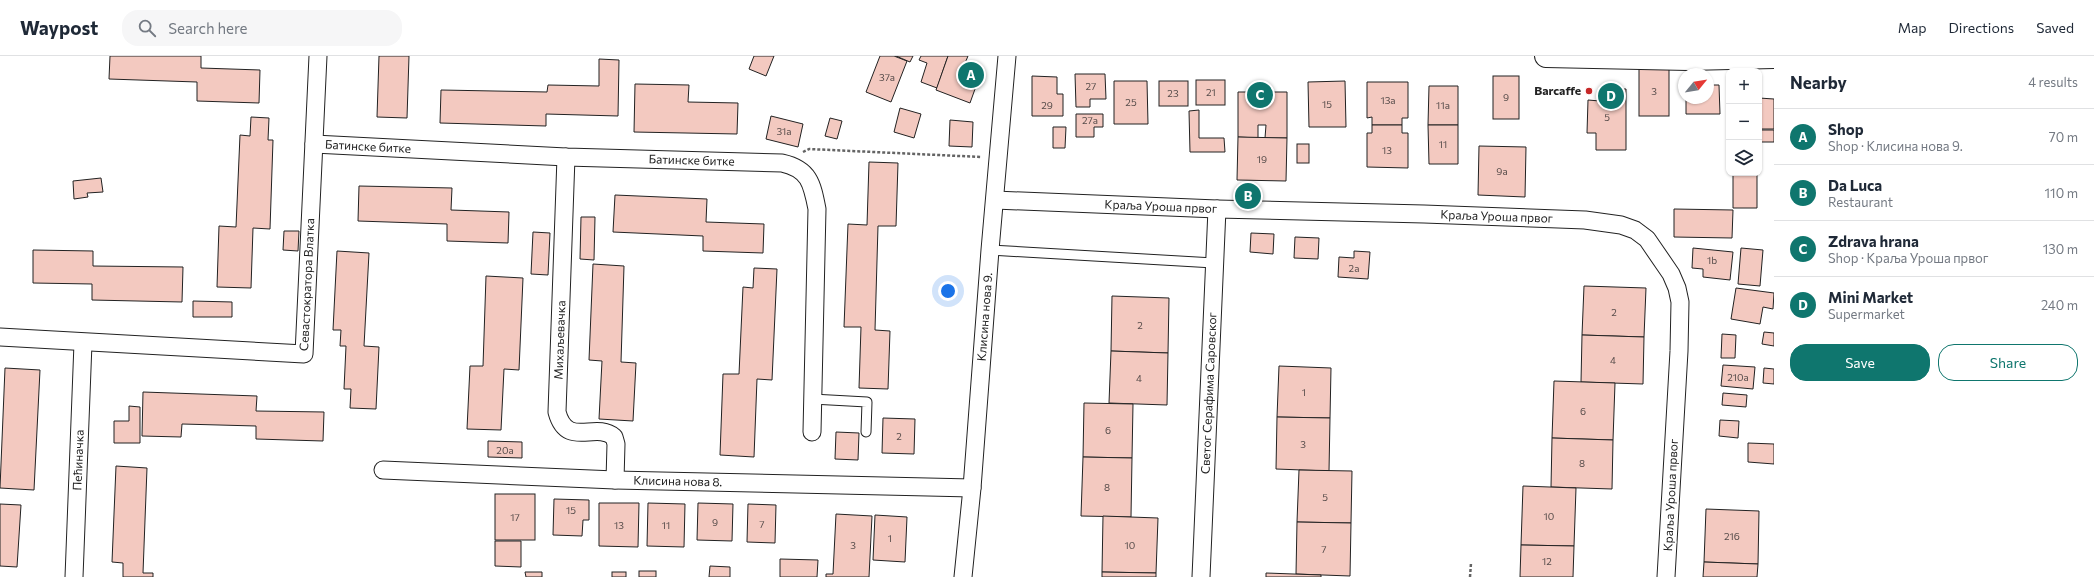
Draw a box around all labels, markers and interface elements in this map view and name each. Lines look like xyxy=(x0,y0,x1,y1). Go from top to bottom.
search box xyxy=(122,10,402,46)
text: Waypost xyxy=(20,16,98,39)
icon: search xyxy=(136,17,158,39)
text: Search here xyxy=(168,19,248,37)
text: Map xyxy=(1898,19,1927,36)
text: Directions xyxy=(1949,19,2014,36)
text: Saved xyxy=(2036,19,2074,36)
pin: A xyxy=(958,60,984,90)
north arrow xyxy=(1678,68,1714,104)
map controls xyxy=(1726,68,1762,176)
button: + xyxy=(1726,68,1762,104)
house number: 37a xyxy=(879,71,895,83)
text: Nearby xyxy=(1790,72,1847,93)
text: 4 results xyxy=(2028,74,2078,90)
house number: 27 xyxy=(1086,80,1096,92)
pin: C xyxy=(1247,80,1273,110)
pin: D xyxy=(1598,81,1624,111)
place label: Barcaffe xyxy=(1534,83,1581,97)
house number: 3 xyxy=(1651,85,1657,97)
house number: 21 xyxy=(1206,86,1216,98)
marker: Barcaffe xyxy=(1584,86,1594,96)
house number: 23 xyxy=(1167,87,1179,99)
house number: 9 xyxy=(1503,91,1509,103)
house number: 13a xyxy=(1380,94,1396,106)
house number: 25 xyxy=(1125,96,1137,108)
house number: 15 xyxy=(1322,98,1332,110)
house number: 29 xyxy=(1041,99,1053,111)
house number: 11a xyxy=(1436,99,1450,111)
button: − xyxy=(1726,104,1762,140)
house number: 5 xyxy=(1604,111,1610,123)
house number: 27a xyxy=(1082,114,1098,126)
text: Shop xyxy=(1828,120,1864,138)
house number: 31a xyxy=(776,125,792,137)
text: A xyxy=(1798,129,1808,145)
text: 70 m xyxy=(2049,129,2078,145)
street label: Батинске битке xyxy=(325,137,411,155)
house number: 11 xyxy=(1439,138,1447,150)
text: Shop · Клисина нова 9. xyxy=(1828,138,1963,154)
button: layers xyxy=(1726,140,1762,176)
house number: 13 xyxy=(1382,144,1392,156)
street label: Батинске битке xyxy=(648,151,735,168)
house number: 19 xyxy=(1257,153,1267,165)
house number: 9a xyxy=(1496,165,1508,177)
text: Da Luca xyxy=(1828,176,1882,194)
pin: B xyxy=(1235,181,1261,211)
text: B xyxy=(1799,185,1807,201)
text: 110 m xyxy=(2045,185,2078,201)
text: Restaurant xyxy=(1828,194,1893,210)
street label: Краља Уроша првог xyxy=(1104,196,1218,215)
street label: Краља Уроша првог xyxy=(1440,207,1553,225)
street label: Севастократора Влатка xyxy=(296,218,316,351)
text: Zdrava hrana xyxy=(1828,232,1919,250)
text: C xyxy=(1799,241,1807,257)
text: 130 m xyxy=(2043,241,2078,257)
text: Shop · Краља Уроша првог xyxy=(1828,250,1989,266)
house number: 1b xyxy=(1707,254,1717,266)
house number: 2a xyxy=(1349,262,1359,274)
street label: Клисина нова 9. xyxy=(974,272,994,362)
your location xyxy=(938,281,958,301)
text: Mini Market xyxy=(1828,288,1913,306)
text: D xyxy=(1798,297,1808,313)
text: 240 m xyxy=(2041,297,2078,313)
street label: Михаљевачка xyxy=(551,300,567,380)
house number: 2 xyxy=(1611,306,1617,318)
text: Supermarket xyxy=(1828,306,1905,322)
street label: Светог Серафима Саровског xyxy=(1197,312,1219,474)
house number: 2 xyxy=(1137,319,1143,331)
button: Save xyxy=(1790,344,1930,381)
button: Share xyxy=(1938,344,2078,381)
house number: 4 xyxy=(1610,354,1616,366)
house number: 210a xyxy=(1727,371,1749,383)
house number: 4 xyxy=(1136,372,1142,384)
house number: 1 xyxy=(1302,386,1306,398)
house number: 6 xyxy=(1580,405,1586,417)
house number: 6 xyxy=(1105,424,1111,436)
street label: Пећиначка xyxy=(69,429,86,491)
house number: 2 xyxy=(896,430,902,442)
house number: 3 xyxy=(1300,438,1306,450)
street label: Краља Уроша првог xyxy=(1660,438,1680,552)
house number: 20a xyxy=(496,444,514,456)
house number: 8 xyxy=(1579,457,1585,469)
street label: Клисина нова 8. xyxy=(633,472,723,488)
house number: 8 xyxy=(1104,481,1110,493)
house number: 5 xyxy=(1322,491,1328,503)
house number: 15 xyxy=(566,504,576,516)
house number: 10 xyxy=(1544,510,1554,522)
house number: 17 xyxy=(510,511,520,523)
house number: 9 xyxy=(712,516,718,528)
house number: 7 xyxy=(759,518,765,530)
house number: 13 xyxy=(614,519,624,531)
house number: 11 xyxy=(662,519,670,531)
house number: 216 xyxy=(1724,530,1740,542)
house number: 1 xyxy=(888,532,892,544)
house number: 3 xyxy=(850,539,856,551)
house number: 10 xyxy=(1125,539,1135,551)
house number: 7 xyxy=(1321,543,1327,555)
house number: 12 xyxy=(1542,555,1552,567)

